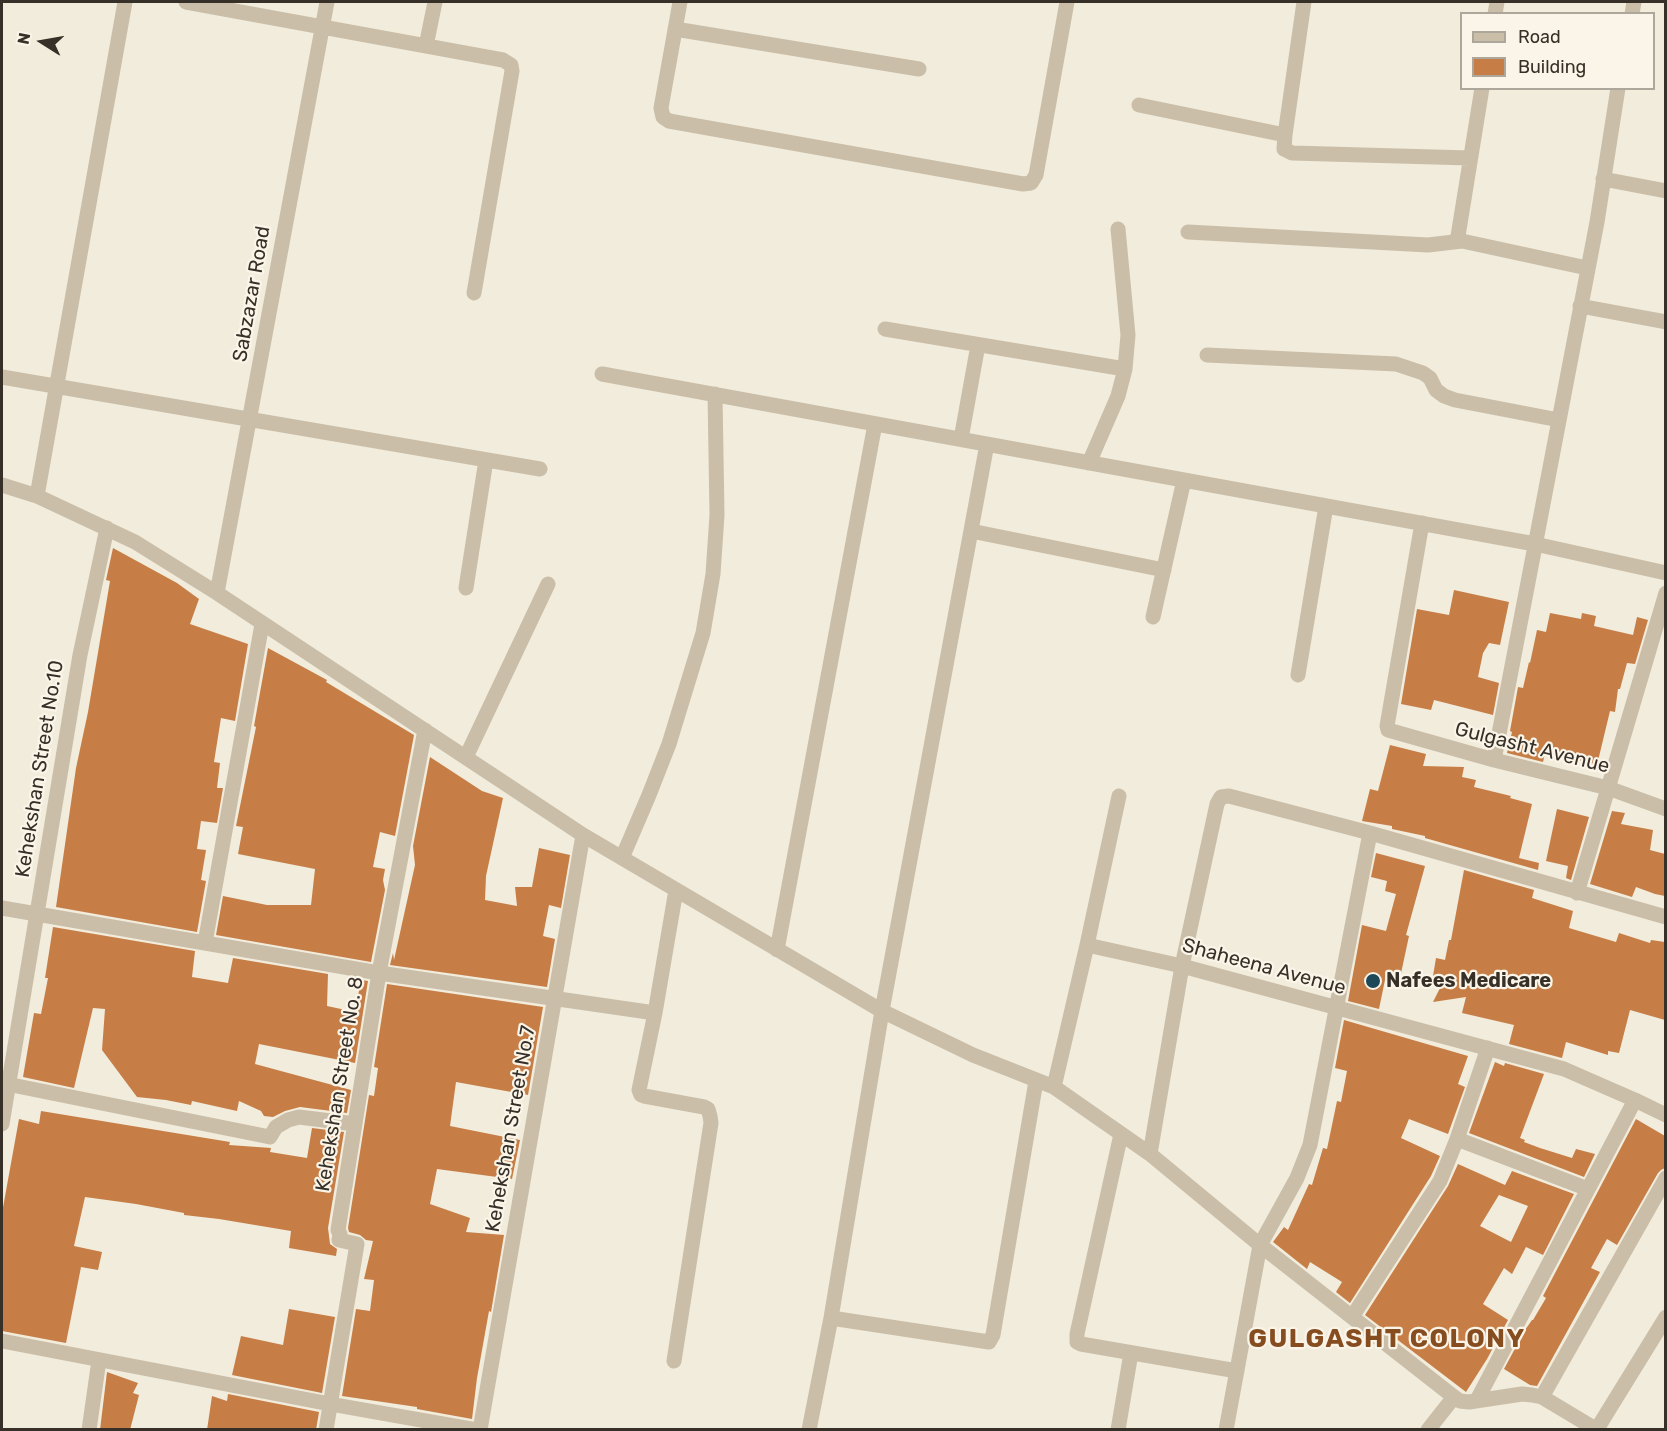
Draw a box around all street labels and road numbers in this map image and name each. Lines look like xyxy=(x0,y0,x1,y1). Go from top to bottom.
street label: Sabzazar Road xyxy=(228,224,276,364)
street label: Kehekshan Street No.10 xyxy=(11,659,69,879)
street label: Gulgasht Avenue xyxy=(1452,717,1612,779)
street label: Shaheena Avenue xyxy=(1180,934,1348,1000)
street label: Kehekshan Street No. 8 xyxy=(311,975,369,1193)
street label: Kehekshan Street No.7 xyxy=(481,1024,541,1234)

